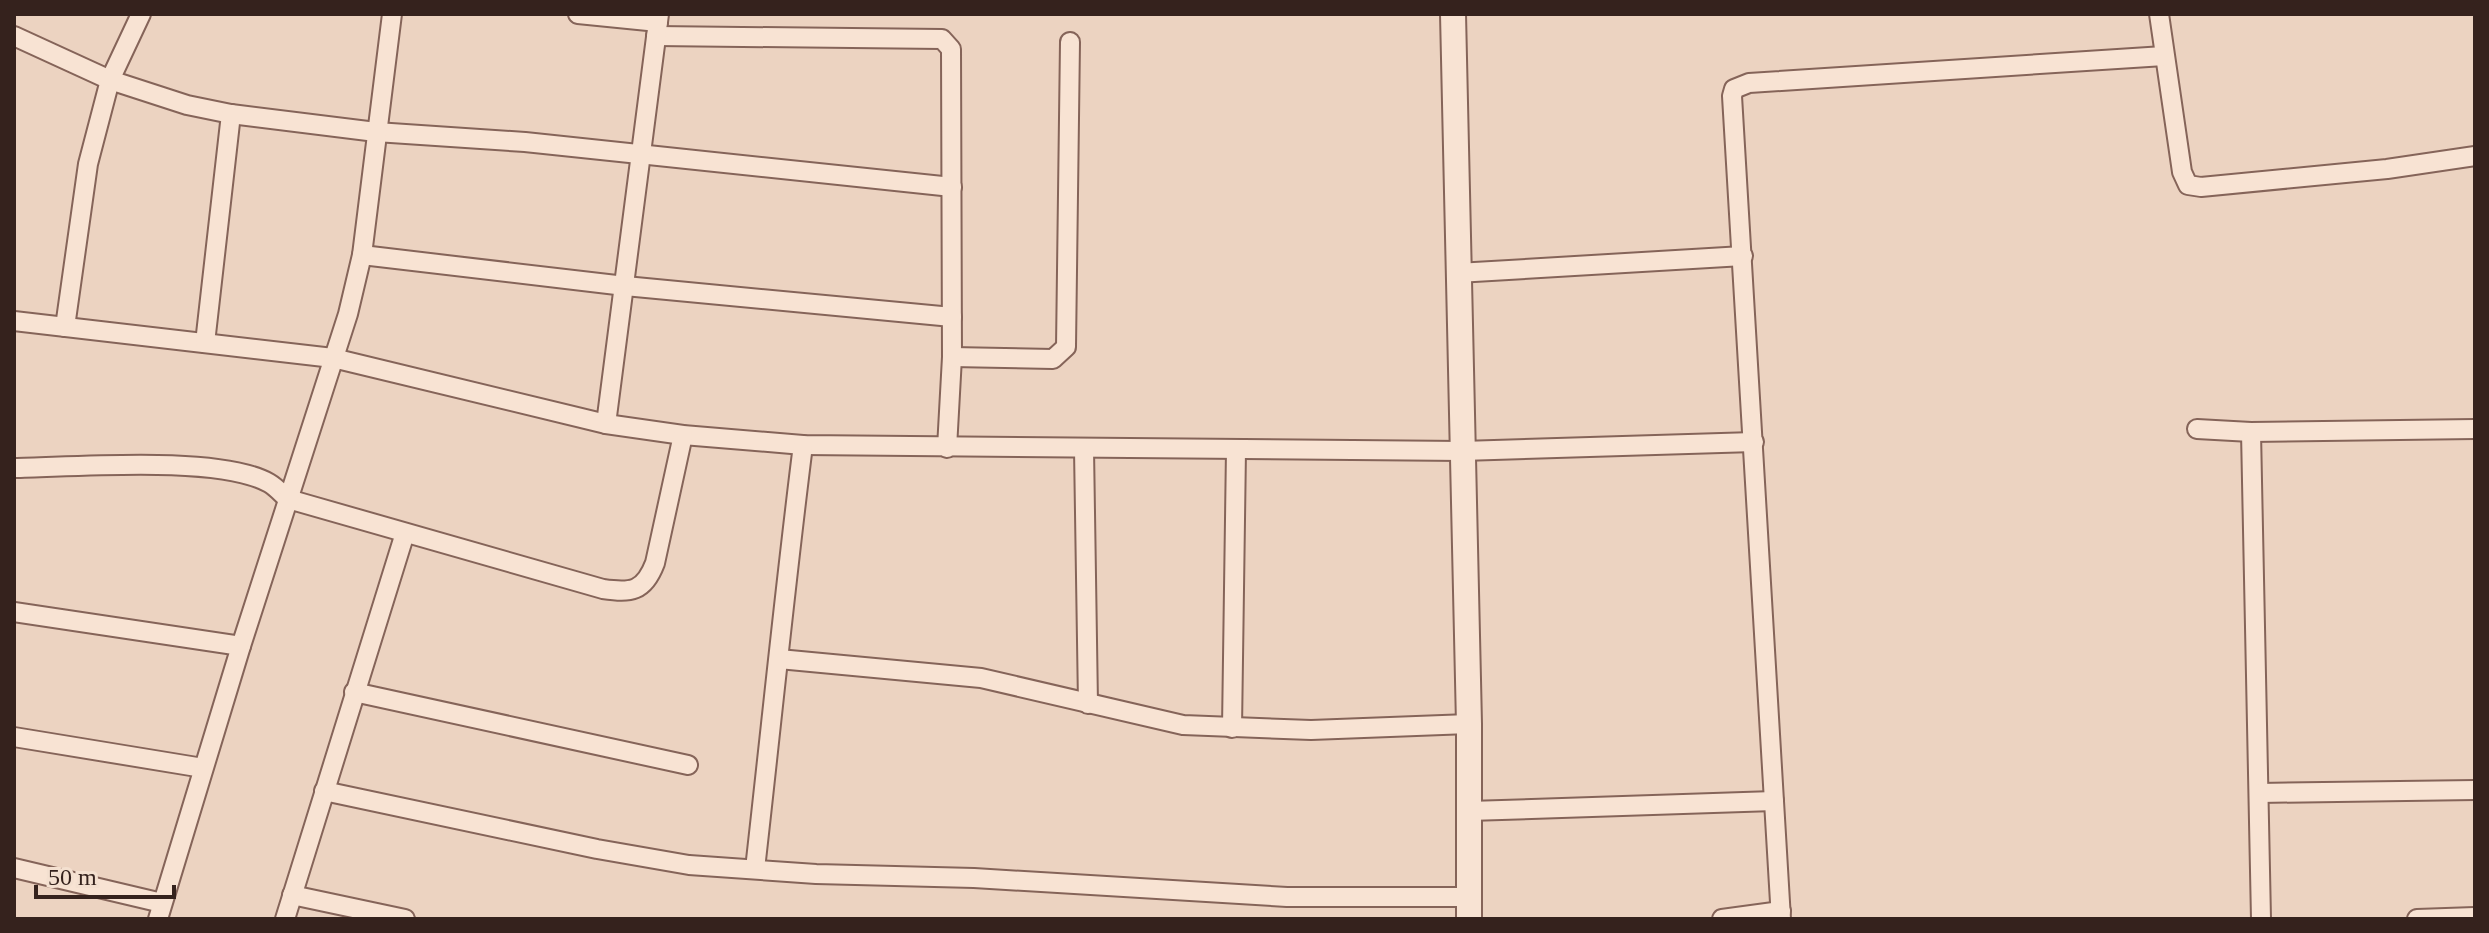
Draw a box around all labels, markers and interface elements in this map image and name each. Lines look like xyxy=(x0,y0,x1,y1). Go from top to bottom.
scale bar xyxy=(36,849,174,899)
text: 50 m xyxy=(48,864,97,890)

